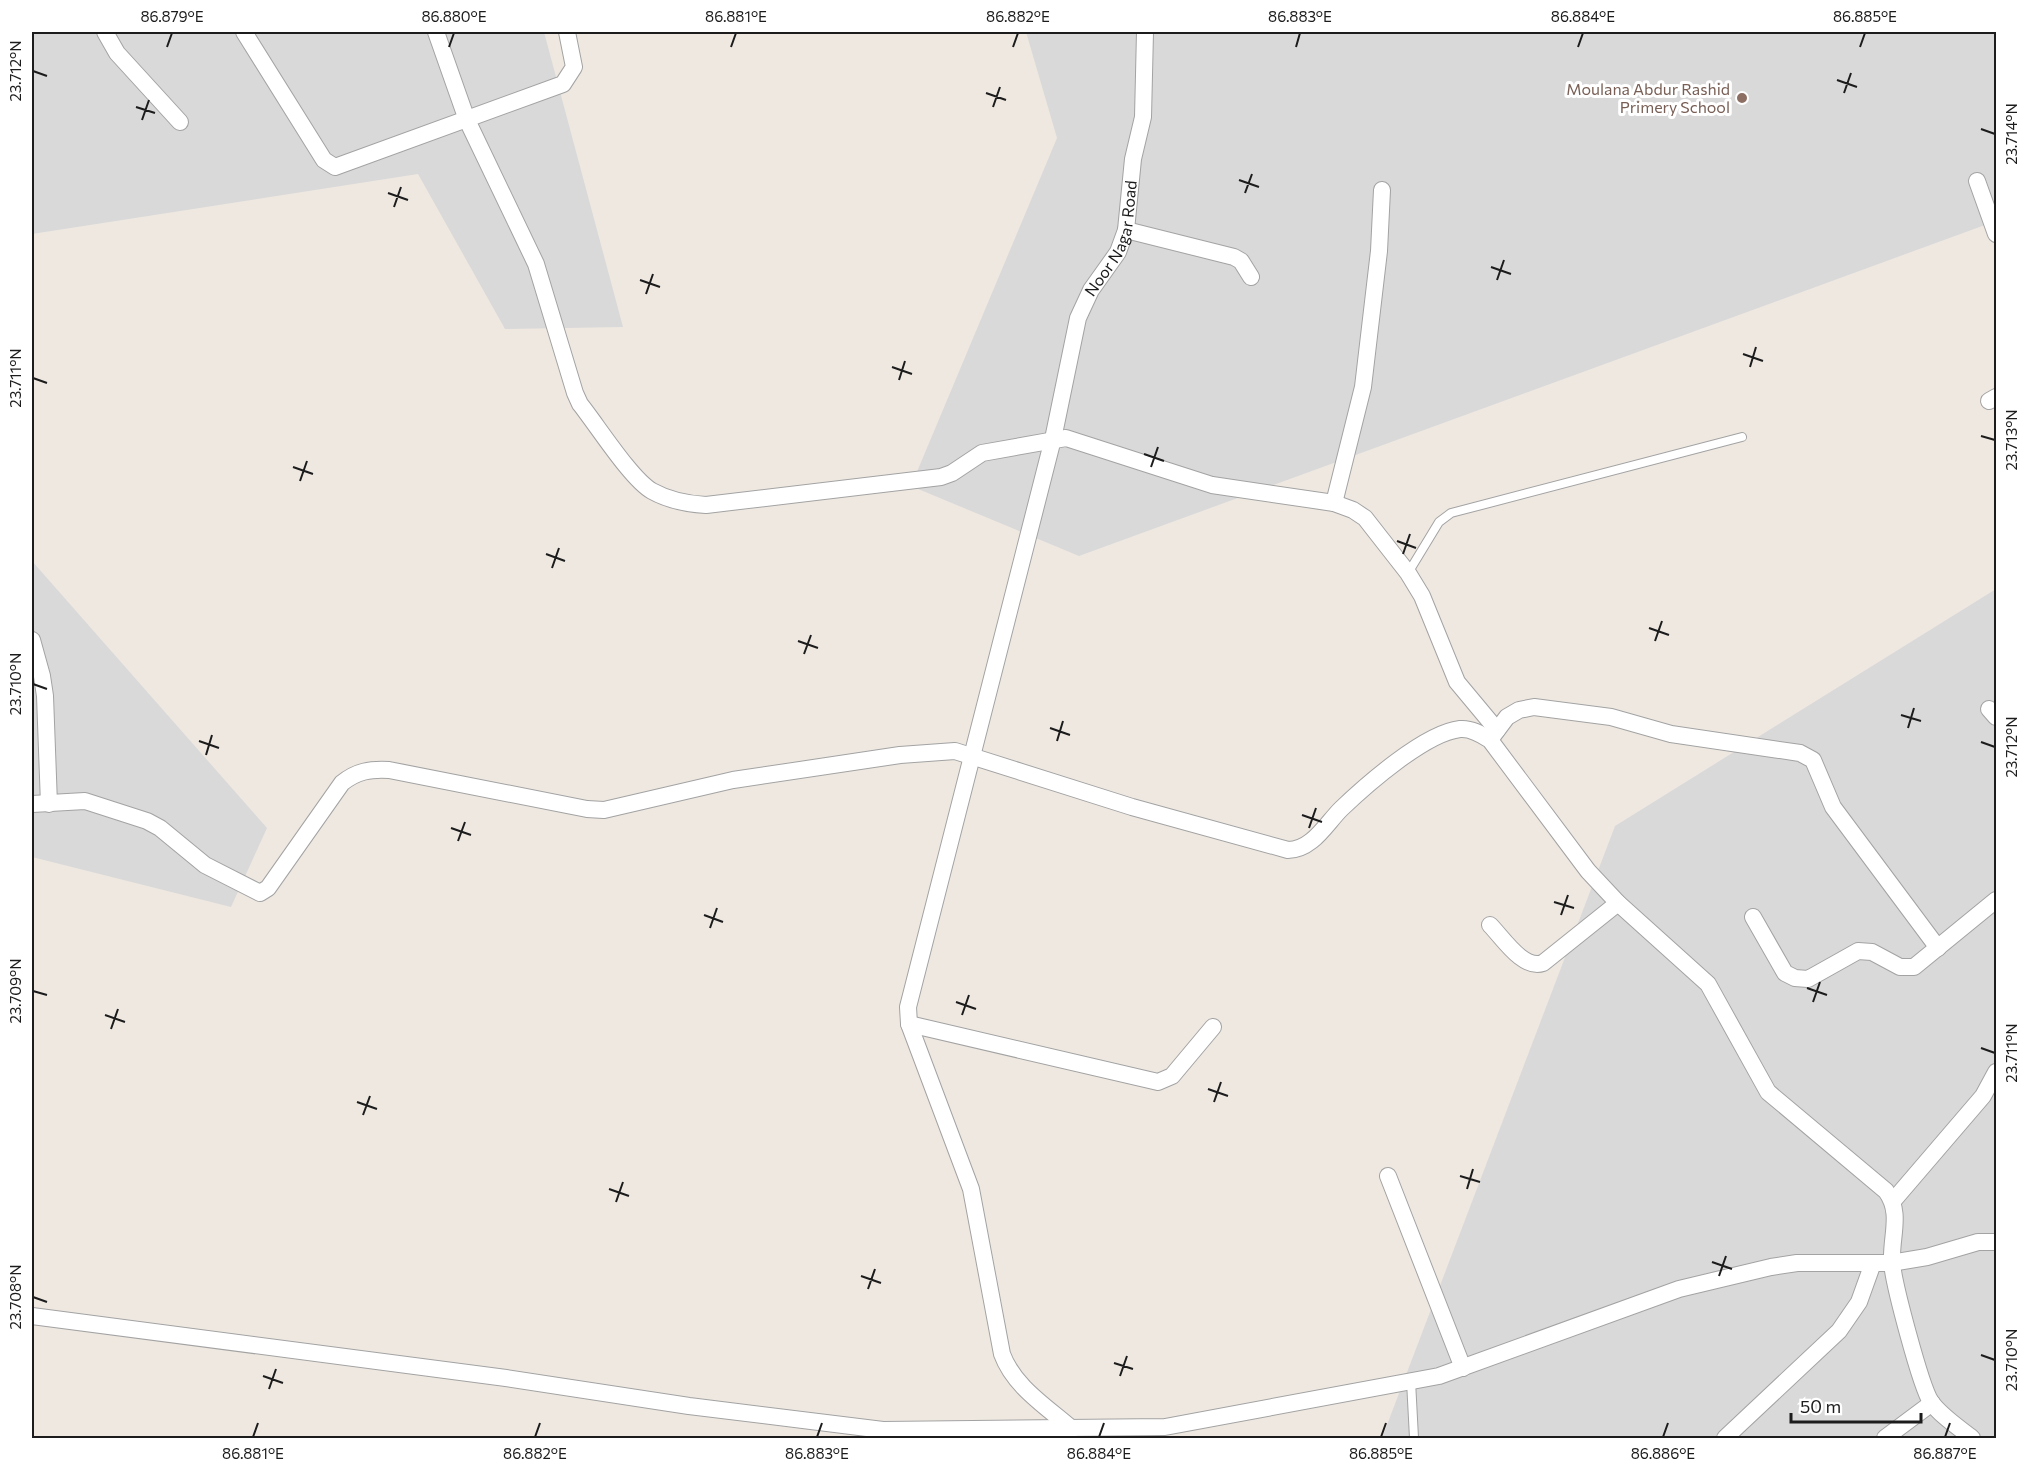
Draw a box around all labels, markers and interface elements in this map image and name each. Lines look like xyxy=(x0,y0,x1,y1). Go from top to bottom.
text: 86.879°E xyxy=(140,7,204,25)
text: 86.880°E xyxy=(421,7,487,25)
text: 86.881°E xyxy=(705,7,767,25)
text: 86.882°E xyxy=(986,7,1050,25)
text: 86.883°E xyxy=(1268,7,1332,25)
text: 86.884°E xyxy=(1551,7,1615,25)
text: 86.885°E xyxy=(1833,7,1897,25)
text: 23.712°N xyxy=(6,40,24,102)
place label: Moulana Abdur Rashid Primery School xyxy=(1566,79,1730,116)
marker: Moulana Abdur Rashid Primery School xyxy=(1735,91,1749,105)
text: 23.714°N xyxy=(2002,103,2020,165)
street label: Noor Nagar Road xyxy=(1080,179,1140,299)
text: 23.711°N xyxy=(6,348,24,408)
text: 23.713°N xyxy=(2002,409,2020,471)
text: 23.710°N xyxy=(6,653,24,715)
text: 23.712°N xyxy=(2002,716,2020,778)
text: 23.709°N xyxy=(6,958,24,1024)
text: 23.711°N xyxy=(2002,1023,2020,1083)
text: 23.708°N xyxy=(6,1264,24,1330)
text: 23.710°N xyxy=(2002,1329,2020,1391)
scale bar xyxy=(1791,1386,1922,1424)
text: 50 m xyxy=(1800,1395,1841,1417)
text: 86.881°E xyxy=(222,1444,284,1462)
text: 86.882°E xyxy=(503,1444,567,1462)
text: 86.883°E xyxy=(785,1444,849,1462)
text: 86.884°E xyxy=(1067,1444,1131,1462)
text: 86.885°E xyxy=(1349,1444,1413,1462)
text: 86.886°E xyxy=(1631,1444,1695,1462)
text: 86.887°E xyxy=(1913,1444,1977,1462)

